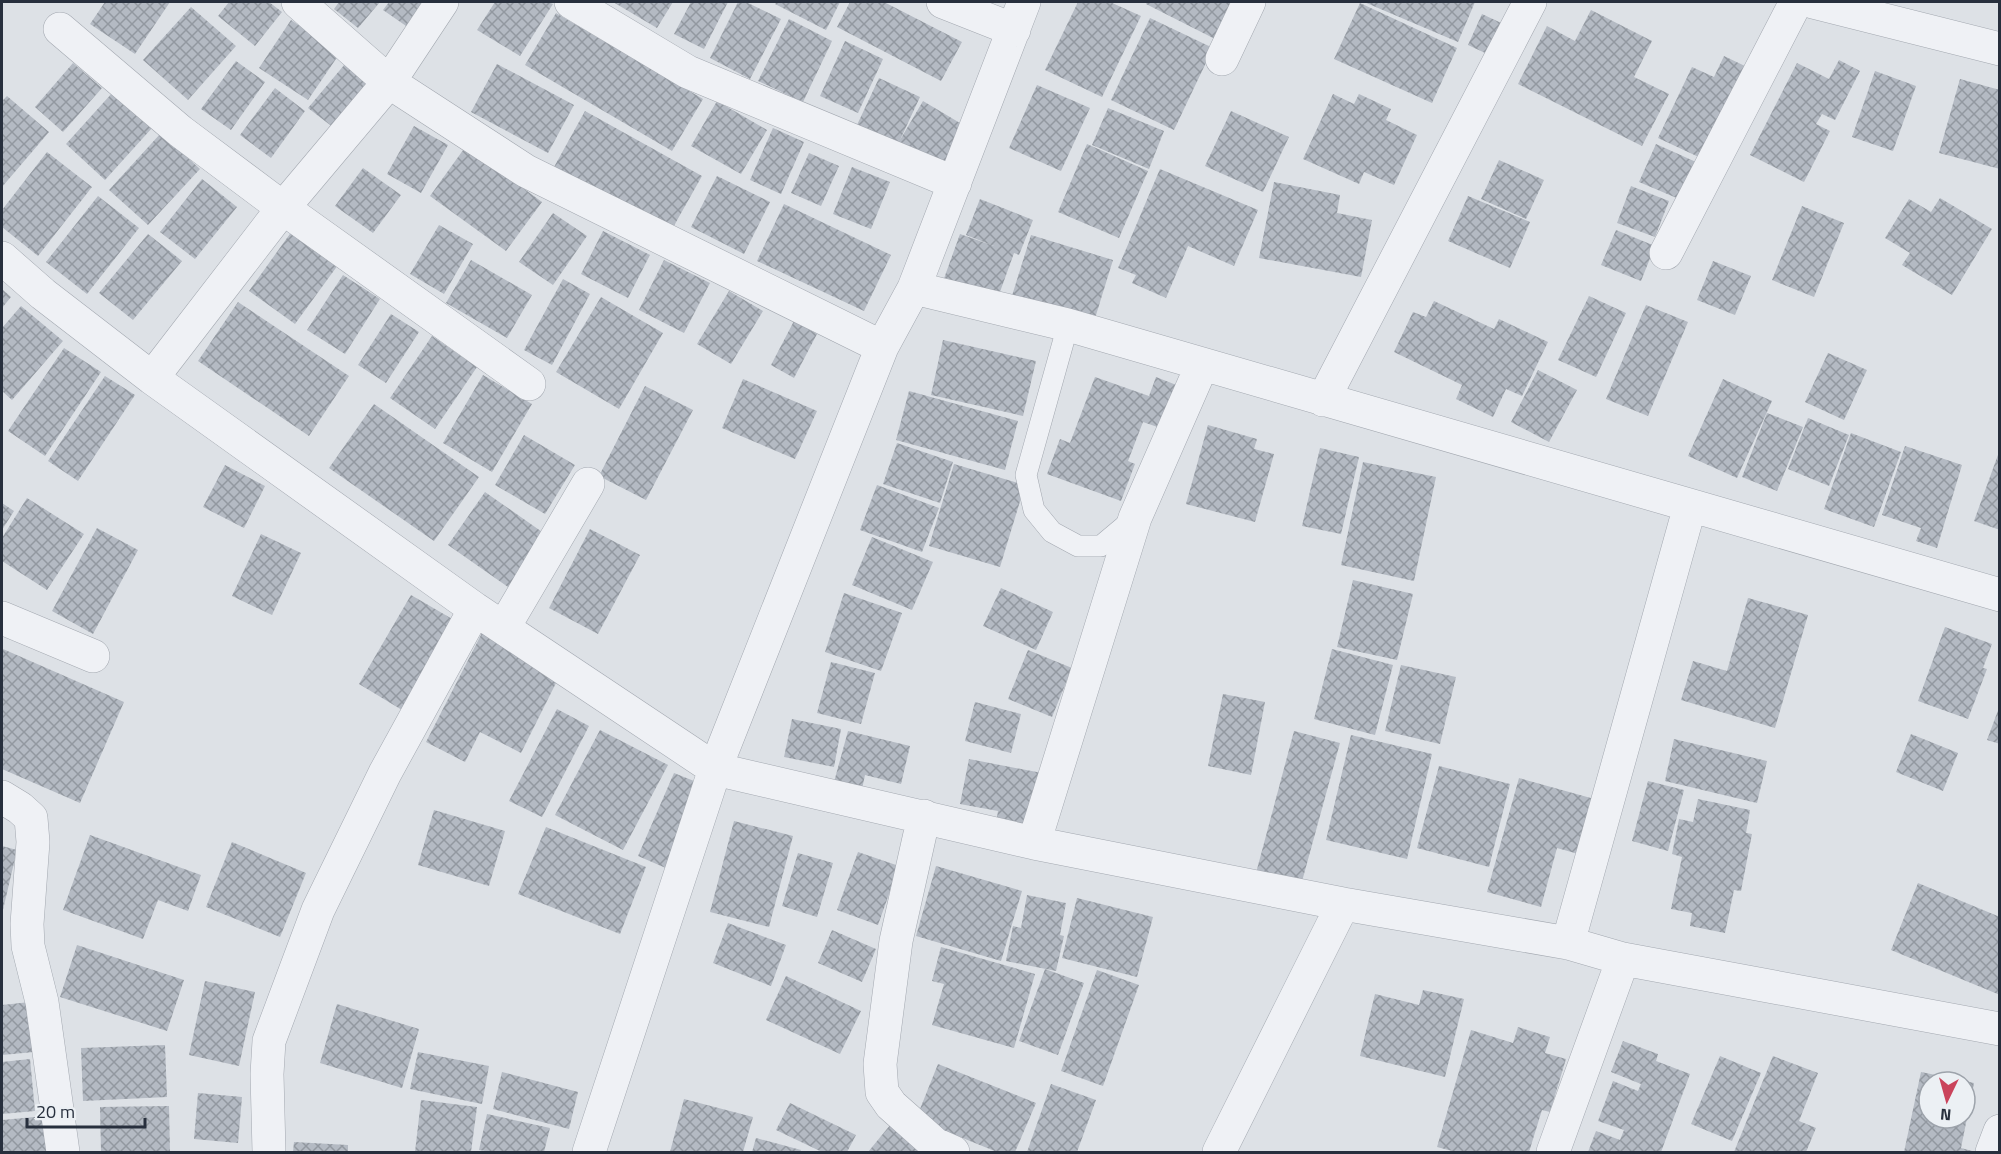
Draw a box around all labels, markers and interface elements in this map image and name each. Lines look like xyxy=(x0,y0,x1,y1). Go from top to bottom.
north arrow xyxy=(1917,1070,1977,1130)
scale bar xyxy=(27,1091,146,1129)
text: 20 m xyxy=(36,1098,75,1125)
text: N xyxy=(1939,1103,1952,1127)

